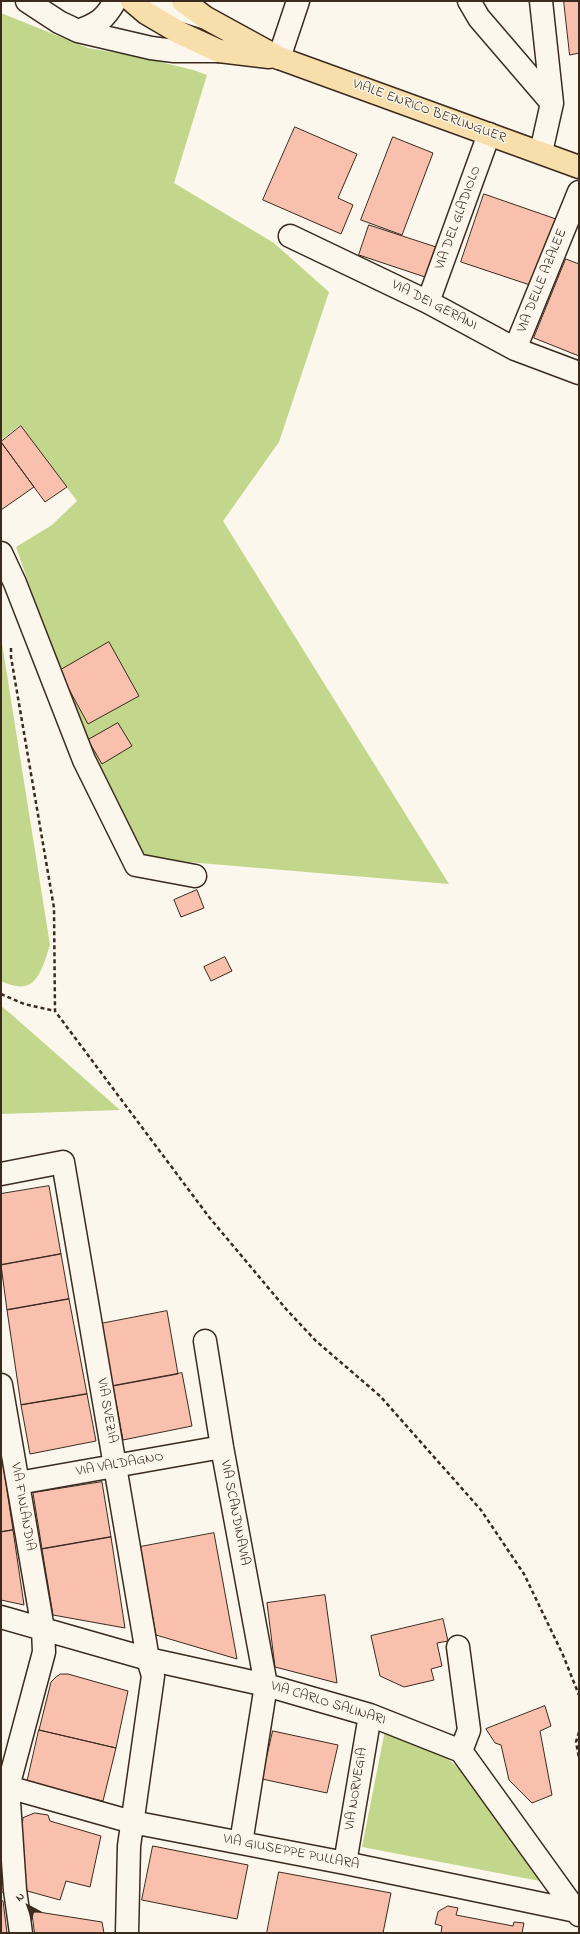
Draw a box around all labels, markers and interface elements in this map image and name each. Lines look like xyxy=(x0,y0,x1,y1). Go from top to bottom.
street label: VIALE ENRICO BERLINGUER xyxy=(350,76,508,148)
street label: VIA DEL GLADIOLO xyxy=(432,164,486,272)
street label: VIA DELLE AZALEE xyxy=(515,227,571,335)
street label: VIA DEI GERANI xyxy=(388,277,480,335)
street label: VIA SVEZIA xyxy=(92,1377,120,1445)
street label: VIA VALDAGNO xyxy=(75,1449,165,1481)
street label: VIA SCANDINAVIA xyxy=(216,1459,252,1567)
street label: VIA FINLANDIA xyxy=(6,1462,38,1552)
street label: VIA CARLO SALINARI xyxy=(269,1679,387,1729)
street label: VIA NORVEGIA xyxy=(342,1747,372,1831)
street label: VIA GIUSEPPE PULLARA xyxy=(221,1832,361,1874)
north arrow xyxy=(8,1886,48,1926)
text: N xyxy=(12,1888,28,1905)

